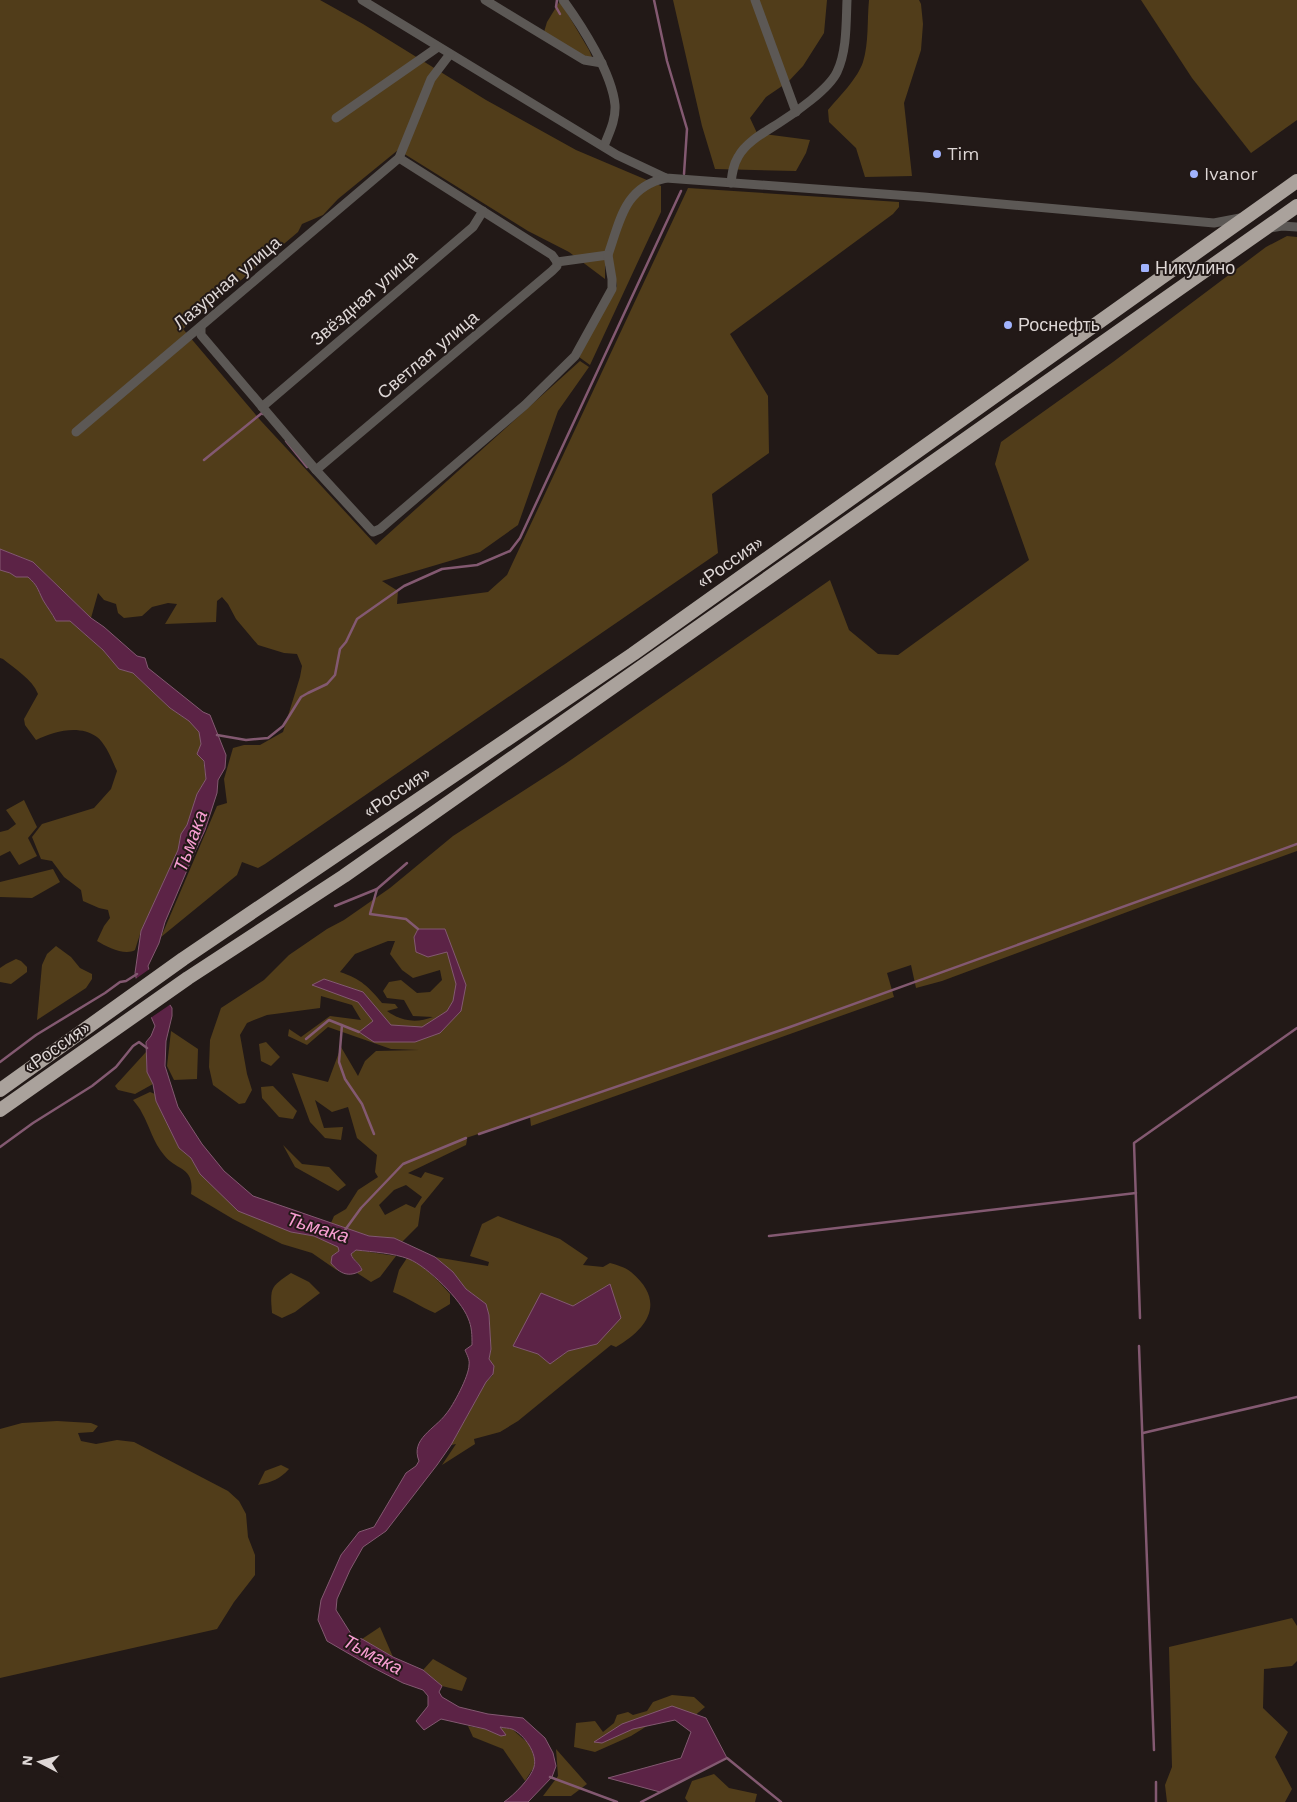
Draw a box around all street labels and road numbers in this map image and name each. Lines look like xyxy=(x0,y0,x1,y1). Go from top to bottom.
street label: Лазурная улица xyxy=(169,231,285,334)
street label: Звёздная улица xyxy=(306,245,422,350)
street label: Светлая улица xyxy=(373,306,483,403)
street label: «Россия» xyxy=(692,531,767,592)
street label: «Россия» xyxy=(359,761,434,822)
street label: «Россия» xyxy=(19,1016,94,1077)

